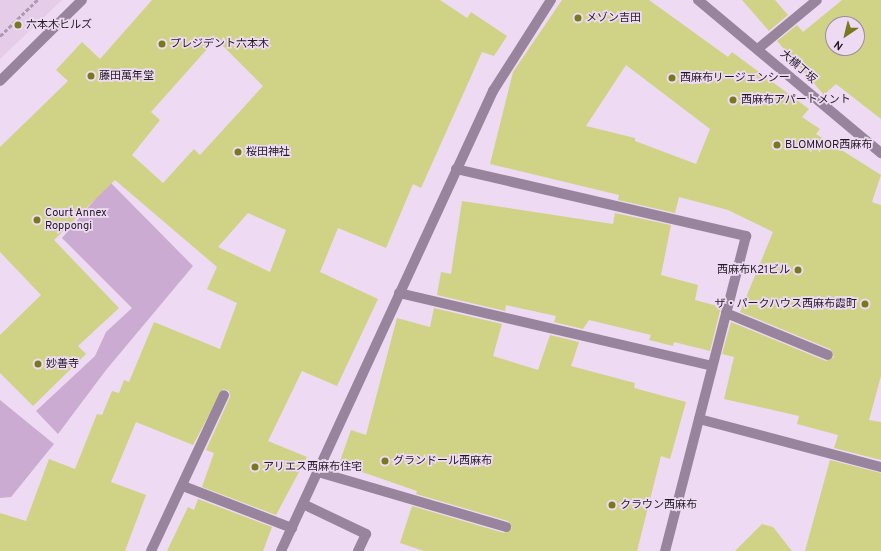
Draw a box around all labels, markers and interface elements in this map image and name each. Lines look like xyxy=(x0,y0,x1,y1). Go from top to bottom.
place label: メゾン吉田 xyxy=(586,11,641,25)
marker: メゾン吉田 xyxy=(573,13,583,23)
north arrow xyxy=(825,16,865,56)
place label: 六本木ヒルズ xyxy=(26,18,92,32)
marker: 六本木ヒルズ xyxy=(13,20,23,30)
place label: プレジデント六本木 xyxy=(170,37,269,51)
text: N xyxy=(831,37,846,53)
marker: プレジデント六本木 xyxy=(157,39,167,49)
street label: 大横丁坂 xyxy=(777,48,819,86)
place label: 藤田萬年堂 xyxy=(99,69,154,83)
marker: 藤田萬年堂 xyxy=(86,71,96,81)
place label: 西麻布リージェンシー xyxy=(680,71,790,85)
marker: 西麻布リージェンシー xyxy=(667,73,677,83)
place label: 西麻布アパートメント xyxy=(741,93,851,107)
marker: 西麻布アパートメント xyxy=(728,95,738,105)
place label: BLOMMOR西麻布 xyxy=(785,138,872,152)
marker: BLOMMOR西麻布 xyxy=(772,140,782,150)
place label: 桜田神社 xyxy=(246,145,290,159)
marker: 桜田神社 xyxy=(233,147,243,157)
place label: Court Annex Roppongi xyxy=(45,207,107,233)
marker: Court Annex Roppongi xyxy=(32,215,42,225)
place label: 西麻布K21ビル xyxy=(717,263,790,277)
marker: 西麻布K21ビル xyxy=(793,265,803,275)
place label: ザ・パークハウス西麻布霞町 xyxy=(714,297,857,311)
marker: ザ・パークハウス西麻布霞町 xyxy=(860,299,870,309)
place label: 妙善寺 xyxy=(46,357,79,371)
marker: 妙善寺 xyxy=(33,359,43,369)
place label: グランドール西麻布 xyxy=(393,454,492,468)
marker: グランドール西麻布 xyxy=(380,456,390,466)
place label: アリエス西麻布住宅 xyxy=(263,460,362,474)
marker: アリエス西麻布住宅 xyxy=(250,462,260,472)
place label: クラウン西麻布 xyxy=(620,498,697,512)
marker: クラウン西麻布 xyxy=(607,500,617,510)

